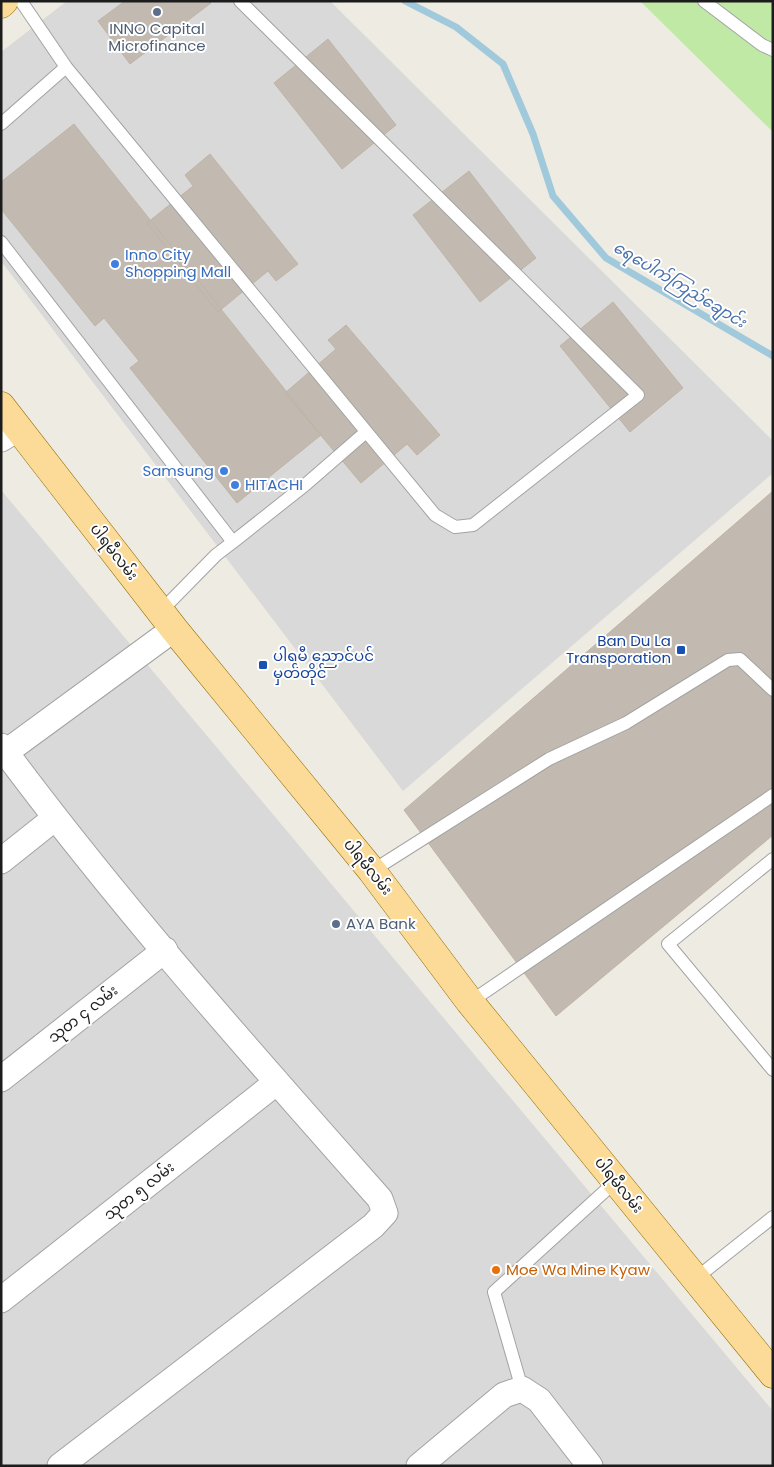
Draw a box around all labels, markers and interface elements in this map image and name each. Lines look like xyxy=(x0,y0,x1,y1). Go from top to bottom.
marker: INNO Capital Microfinance xyxy=(151,6,163,18)
place label: INNO Capital Microfinance xyxy=(108,18,206,56)
water label: ရေပေါက်ကြည်ချောင်း xyxy=(608,236,752,336)
place label: Inno City Shopping Mall xyxy=(125,244,231,282)
marker: Inno City Shopping Mall xyxy=(109,258,121,270)
place label: Samsung xyxy=(142,460,214,481)
marker: Samsung xyxy=(218,465,230,477)
place label: HITACHI xyxy=(245,474,303,495)
marker: HITACHI xyxy=(229,479,241,491)
street label: ပါရမီလမ်း xyxy=(84,519,143,586)
place label: Ban Du La Transporation xyxy=(566,630,671,668)
marker: Ban Du La Transporation xyxy=(675,644,687,656)
place label: ပါရမီ ညောင်ပင် မှတ်တိုင် xyxy=(273,645,374,685)
marker: ပါရမီ ညောင်ပင် မှတ်တိုင် xyxy=(257,659,269,671)
street label: ပါရမီလမ်း xyxy=(338,834,398,901)
place label: AYA Bank xyxy=(346,913,416,934)
marker: AYA Bank xyxy=(330,918,342,930)
street label: သုတ ၄ လမ်း xyxy=(43,980,123,1049)
street label: ပါရမီလမ်း xyxy=(589,1152,649,1219)
street label: သုတ ၅ လမ်း xyxy=(99,1156,180,1226)
place label: Moe Wa Mine Kyaw xyxy=(506,1259,651,1280)
marker: Moe Wa Mine Kyaw xyxy=(490,1264,502,1276)

